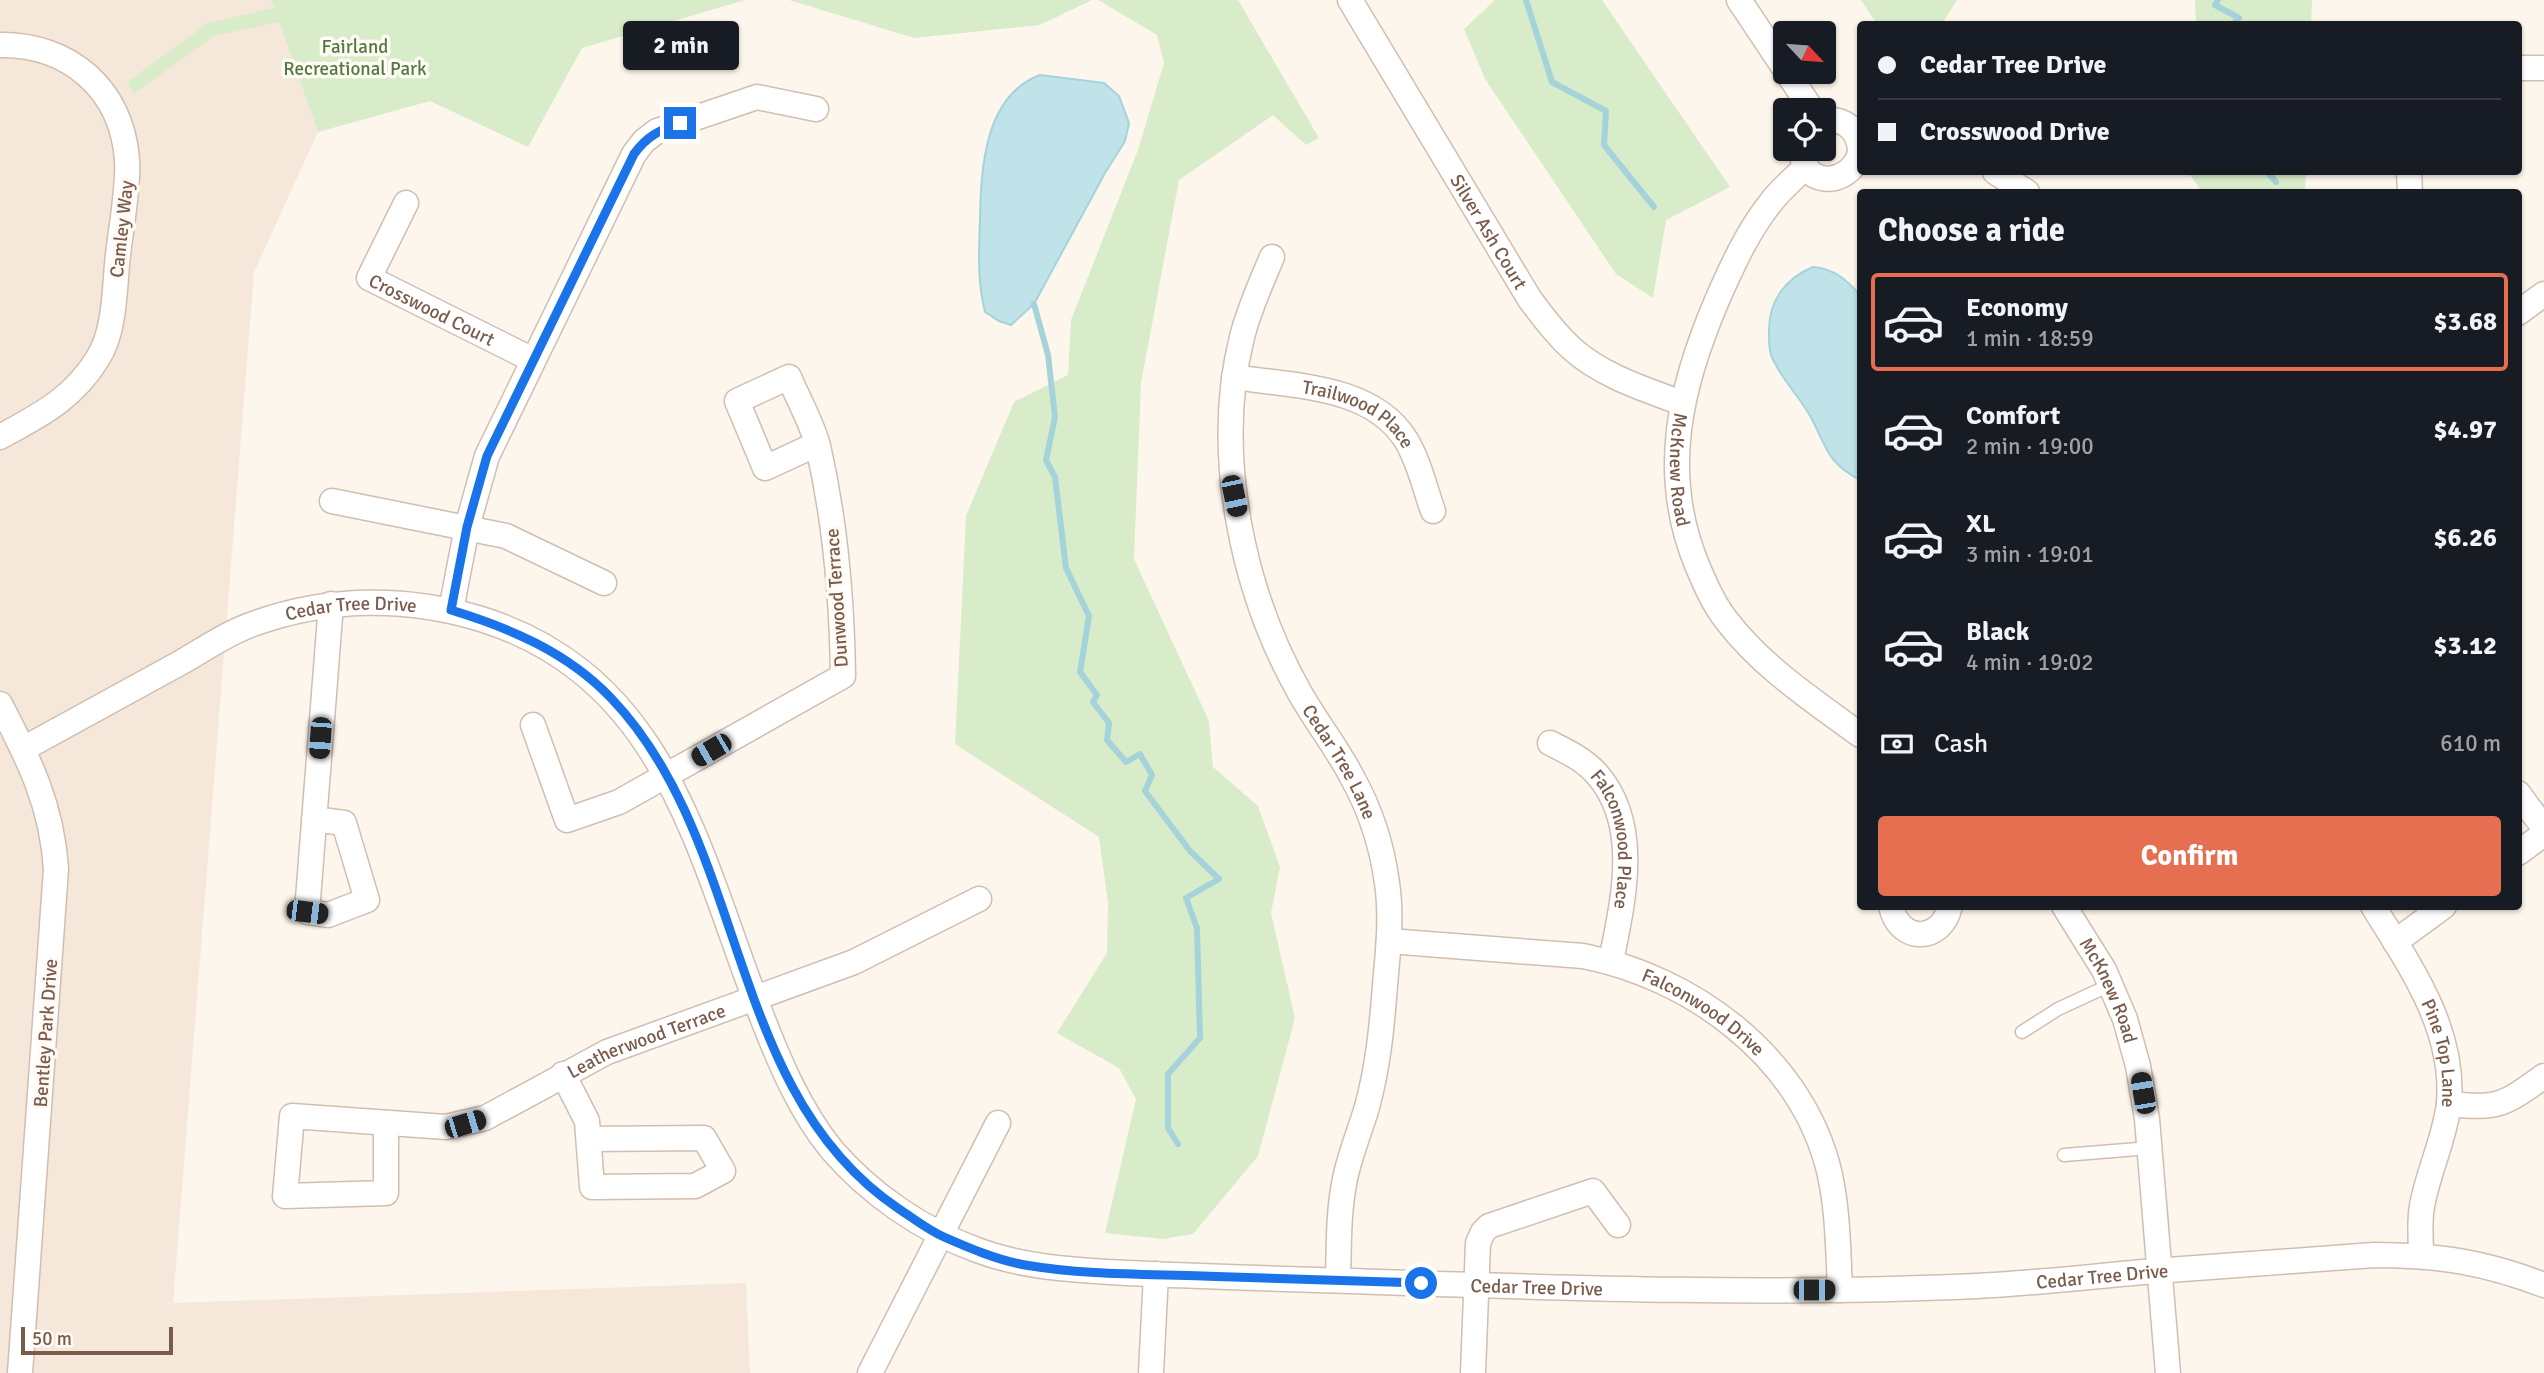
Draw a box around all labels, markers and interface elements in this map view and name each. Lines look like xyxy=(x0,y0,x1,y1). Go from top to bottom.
north arrow xyxy=(1773,21,1836,84)
map controls xyxy=(1773,21,1836,161)
callout: 2 min xyxy=(622,22,738,71)
text: 2 min xyxy=(653,31,709,60)
park label: Fairland Recreational Park xyxy=(283,35,427,81)
text: Cedar Tree Drive xyxy=(1920,49,2106,81)
button: locate xyxy=(1773,98,1836,161)
route end xyxy=(664,107,696,139)
text: Crosswood Drive xyxy=(1920,116,2110,148)
street label: Silver Ash Court xyxy=(1444,170,1532,294)
street label: Camley Way xyxy=(105,179,139,279)
text: Choose a ride xyxy=(1878,211,2065,250)
street label: Crosswood Court xyxy=(364,269,499,352)
icon: car xyxy=(1882,291,1945,354)
text: Economy xyxy=(1966,292,2068,324)
text: $3.68 xyxy=(2433,306,2497,338)
text: 1 min · 18:59 xyxy=(1966,324,2094,353)
street label: Trailwood Place xyxy=(1301,375,1419,453)
icon: car xyxy=(1882,399,1945,462)
text: Comfort xyxy=(1966,400,2060,432)
street label: McKnew Road xyxy=(1664,411,1695,529)
text: $4.97 xyxy=(2433,414,2497,446)
text: 2 min · 19:00 xyxy=(1966,432,2094,461)
car xyxy=(1220,473,1249,519)
icon: car xyxy=(1882,507,1945,570)
text: XL xyxy=(1966,508,1996,540)
text: $6.26 xyxy=(2433,522,2497,554)
street label: Dunwood Terrace xyxy=(820,528,854,668)
text: 3 min · 19:01 xyxy=(1966,540,2094,569)
street label: Cedar Tree Drive xyxy=(283,592,418,627)
icon: car xyxy=(1882,615,1945,678)
text: Black xyxy=(1966,616,2029,648)
text: $3.12 xyxy=(2433,630,2497,662)
text: 4 min · 19:02 xyxy=(1966,648,2094,677)
street label: Cedar Tree Lane xyxy=(1296,700,1381,823)
car xyxy=(309,716,332,760)
icon: cash xyxy=(1878,725,1916,763)
text: Cash xyxy=(1934,728,1988,760)
text: 610 m xyxy=(2440,729,2501,758)
car xyxy=(688,730,735,770)
street label: Falconwood Place xyxy=(1585,765,1636,911)
button: Confirm xyxy=(1878,816,2501,896)
car xyxy=(285,899,330,925)
street label: McKnew Road xyxy=(2074,933,2142,1046)
street label: Bentley Park Drive xyxy=(29,958,63,1108)
street label: Falconwood Drive xyxy=(1638,963,1770,1061)
street label: Pine Top Lane xyxy=(2416,995,2461,1108)
street label: Leatherwood Terrace xyxy=(563,999,729,1084)
car xyxy=(2130,1070,2157,1116)
car xyxy=(442,1108,489,1140)
street label: Cedar Tree Drive xyxy=(2035,1259,2169,1295)
route start xyxy=(1405,1267,1437,1299)
street label: Cedar Tree Drive xyxy=(1470,1274,1603,1302)
car xyxy=(1794,1280,1836,1301)
scale bar xyxy=(21,1324,173,1356)
text: 50 m xyxy=(32,1327,72,1351)

